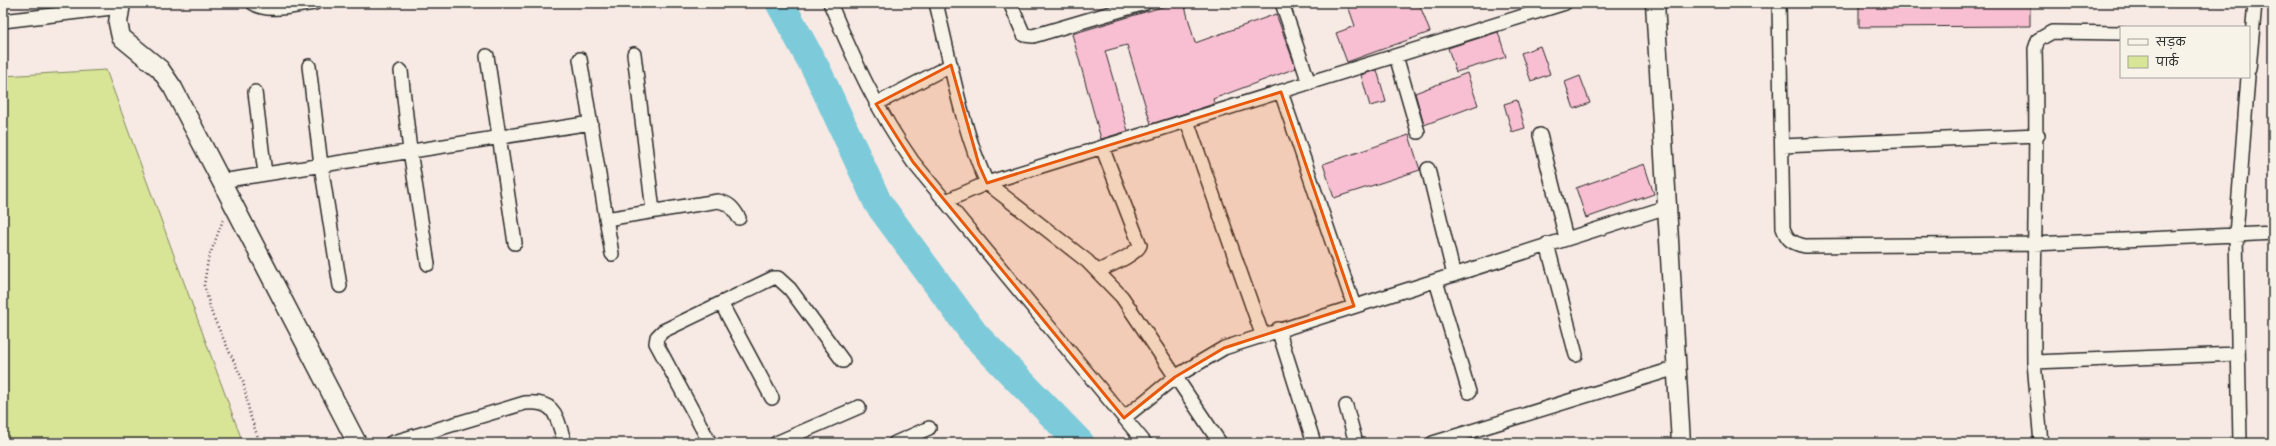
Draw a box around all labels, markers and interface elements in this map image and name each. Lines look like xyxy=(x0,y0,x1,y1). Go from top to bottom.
legend xyxy=(2120,26,2250,78)
text: सड़क xyxy=(2155,34,2187,50)
text: पार्क xyxy=(2155,52,2180,69)

